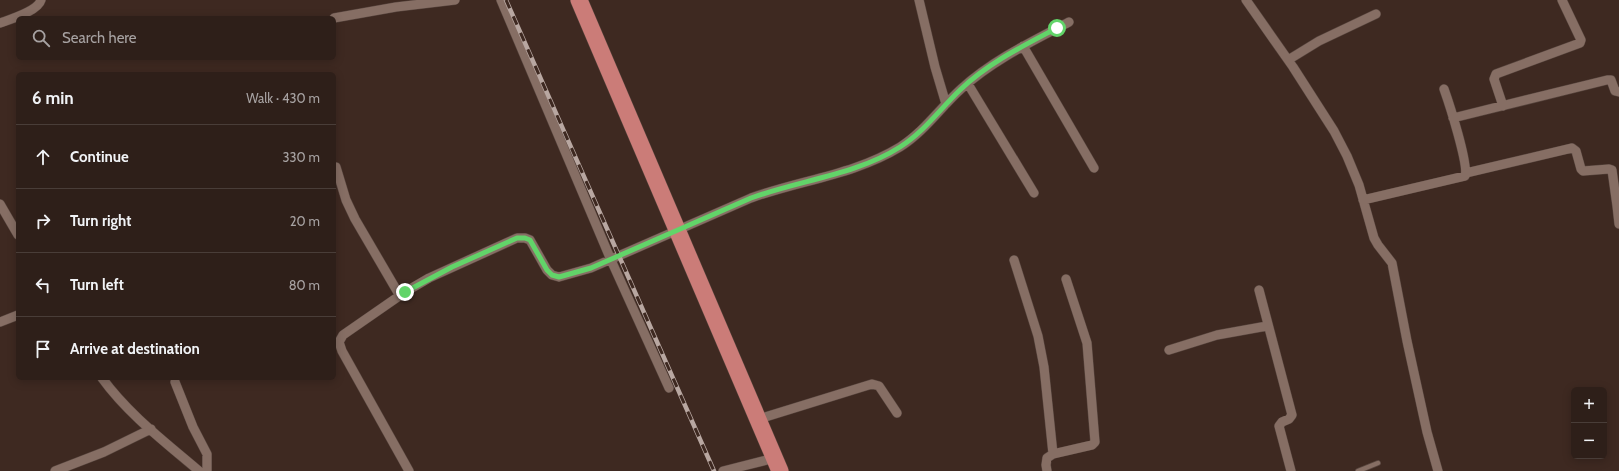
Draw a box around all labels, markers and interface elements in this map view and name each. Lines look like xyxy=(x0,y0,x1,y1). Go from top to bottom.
search box xyxy=(16,16,336,60)
route start xyxy=(1048,19,1066,37)
icon: search xyxy=(30,27,52,49)
text: Search here xyxy=(62,29,137,47)
text: 6 min xyxy=(32,88,74,108)
text: Walk · 430 m xyxy=(246,90,320,106)
icon: ahead xyxy=(32,146,54,168)
text: Continue xyxy=(70,148,129,166)
text: 330 m xyxy=(283,149,320,165)
icon: right xyxy=(32,210,54,232)
text: Turn right xyxy=(70,212,131,230)
text: 20 m xyxy=(290,213,320,229)
icon: left xyxy=(32,274,54,296)
text: Turn left xyxy=(70,276,124,294)
text: 80 m xyxy=(289,277,320,293)
route end xyxy=(396,283,414,301)
icon: arrive xyxy=(32,338,54,360)
text: Arrive at destination xyxy=(70,340,200,358)
map controls xyxy=(1571,387,1607,459)
button: + xyxy=(1571,387,1607,423)
button: − xyxy=(1571,423,1607,459)

